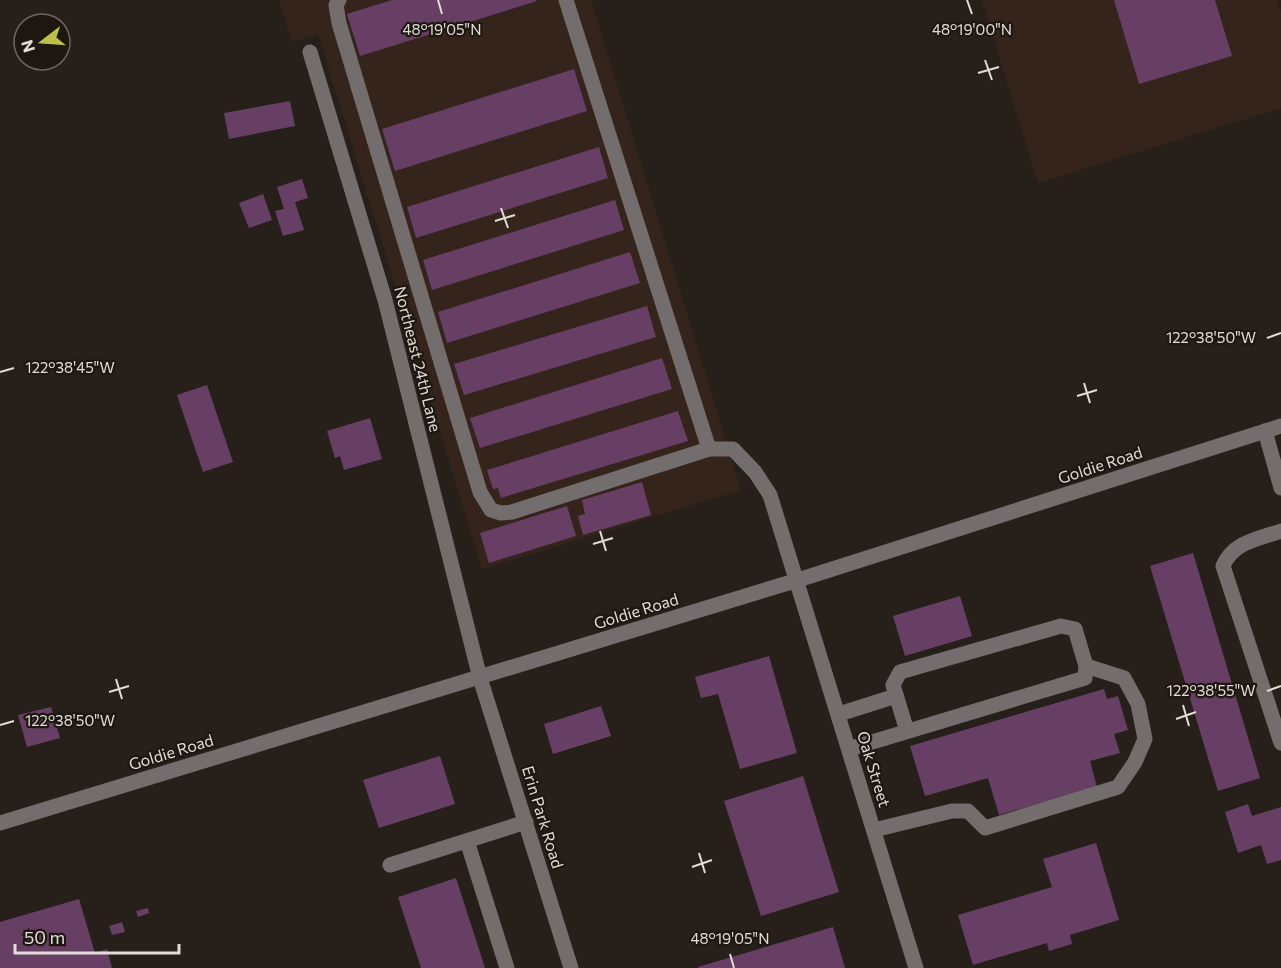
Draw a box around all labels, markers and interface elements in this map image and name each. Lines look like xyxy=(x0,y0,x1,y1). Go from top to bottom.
north arrow xyxy=(12,12,72,72)
text: 48°19'05"N xyxy=(403,20,481,38)
text: 48°19'00"N xyxy=(932,20,1012,38)
text: N xyxy=(16,38,38,55)
street label: Northeast 24th Lane xyxy=(391,284,446,434)
text: 122°38'50"W xyxy=(1166,328,1256,346)
text: 122°38'45"W xyxy=(25,358,115,376)
street label: Goldie Road xyxy=(1055,442,1144,487)
street label: Goldie Road xyxy=(591,589,681,632)
text: 122°38'55"W xyxy=(1166,681,1256,699)
text: 122°38'50"W xyxy=(25,711,115,729)
street label: Oak Street xyxy=(854,729,895,810)
street label: Goldie Road xyxy=(126,730,216,773)
street label: Erin Park Road xyxy=(519,763,568,870)
scale bar xyxy=(15,917,178,955)
text: 50 m xyxy=(24,926,65,948)
text: 48°19'05"N xyxy=(691,929,769,947)

